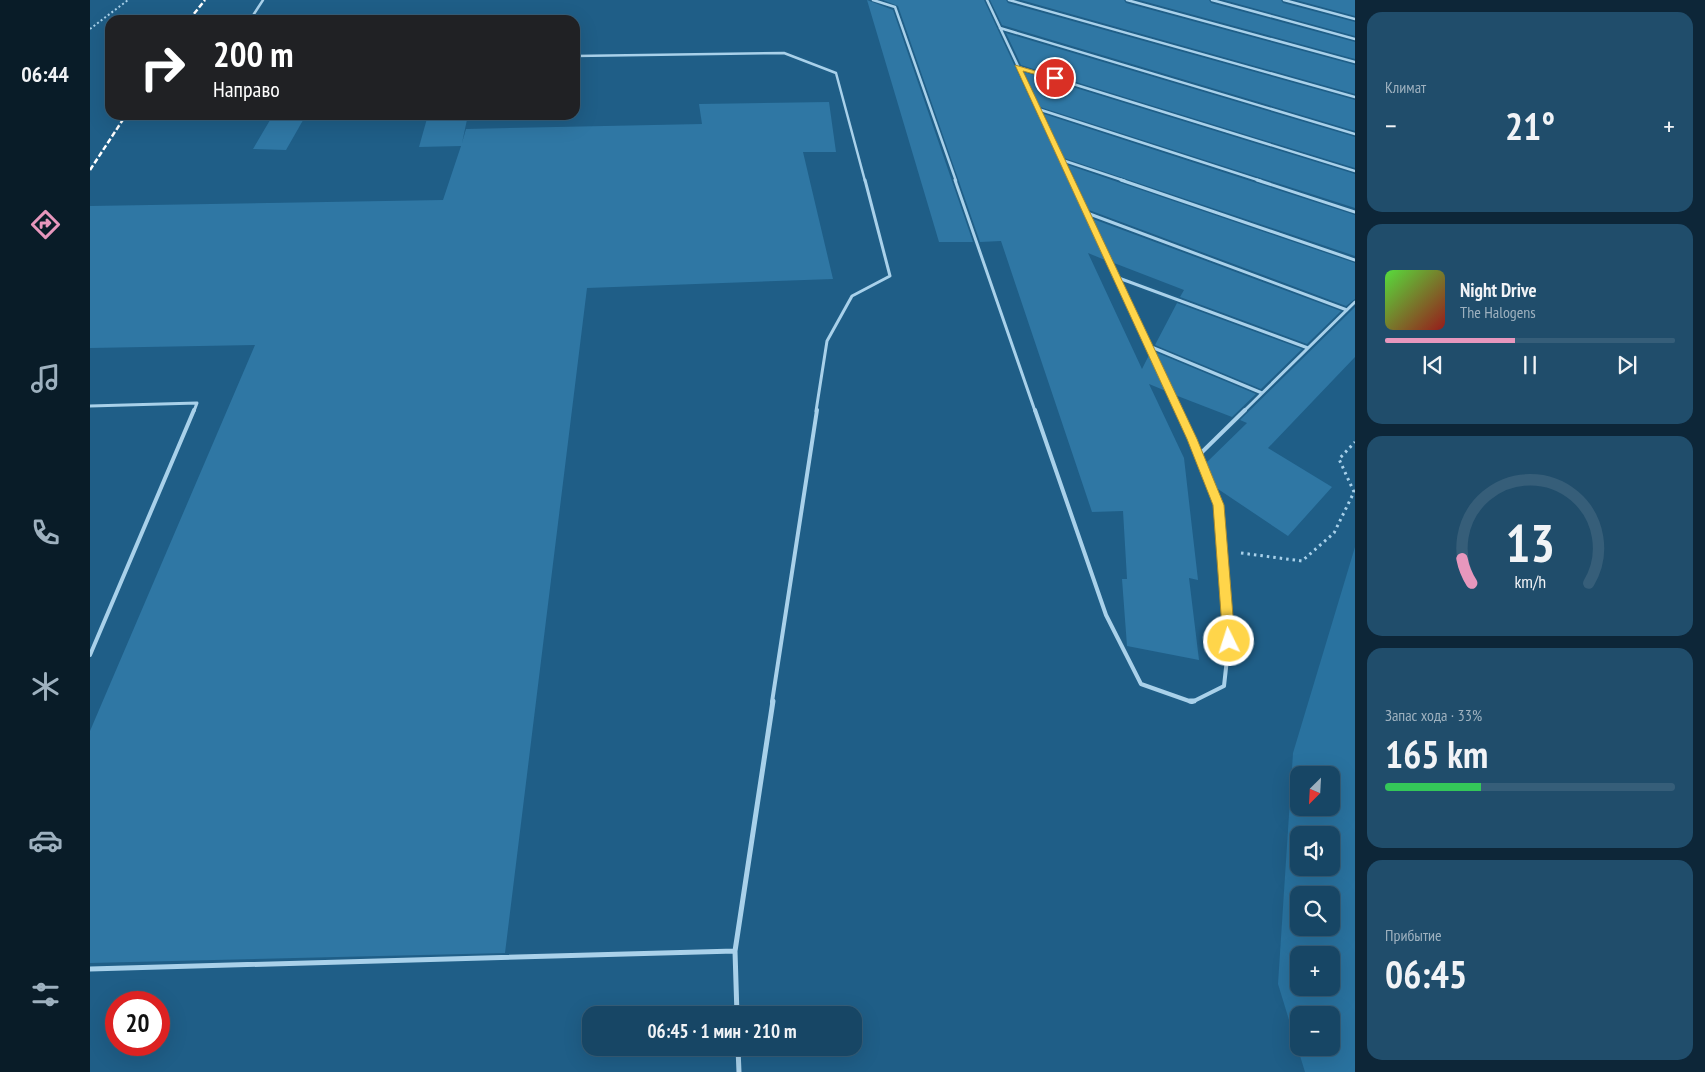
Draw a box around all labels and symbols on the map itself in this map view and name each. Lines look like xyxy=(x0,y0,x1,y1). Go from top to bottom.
pin xyxy=(1034,57,1076,99)
position arrow xyxy=(1202,614,1254,666)
north arrow xyxy=(1290,766,1340,816)
speed limit sign: 20 xyxy=(105,991,170,1056)

